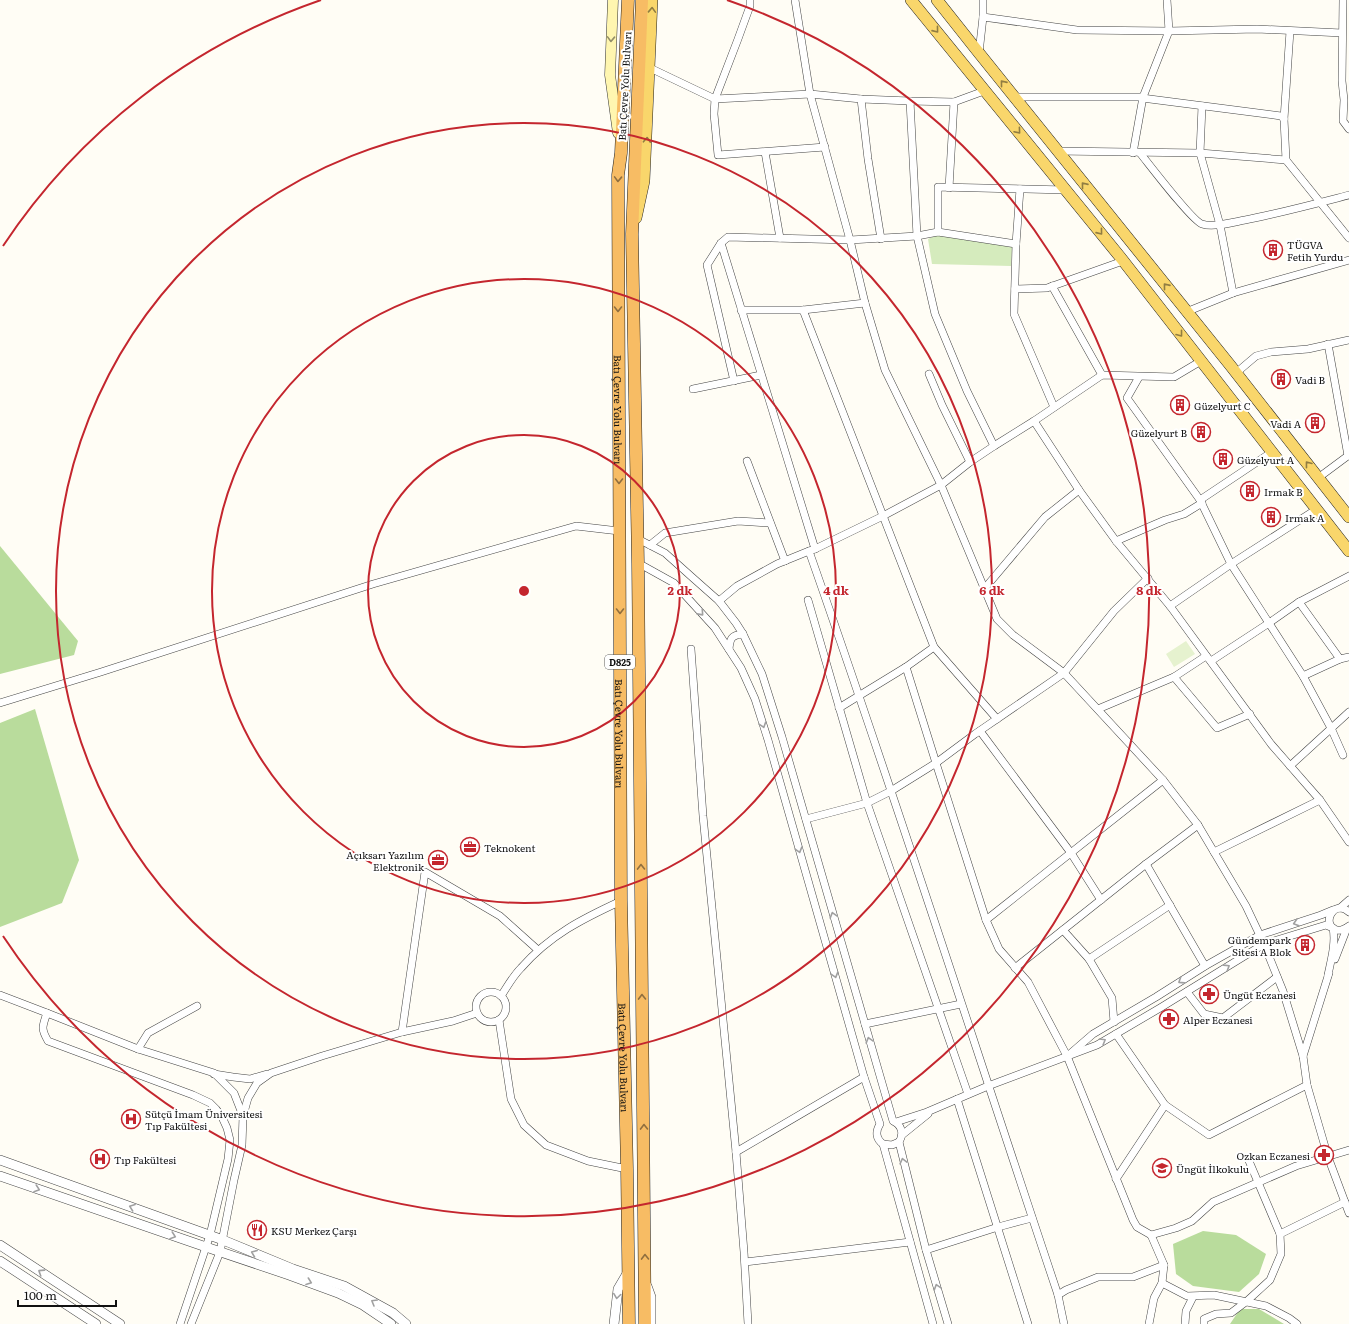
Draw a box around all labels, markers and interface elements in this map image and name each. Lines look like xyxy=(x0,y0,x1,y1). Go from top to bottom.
one-way arrow xyxy=(648,7,656,13)
one-way arrow xyxy=(931,26,938,33)
street label: Batı Çevre Yolu Bulvarı xyxy=(614,30,634,141)
one-way arrow xyxy=(607,36,616,42)
one-way arrow xyxy=(1000,81,1007,88)
one-way arrow xyxy=(1013,127,1020,134)
one-way arrow xyxy=(642,137,651,143)
one-way arrow xyxy=(614,176,622,182)
one-way arrow xyxy=(1082,182,1089,189)
one-way arrow xyxy=(1095,227,1102,235)
place label: TÜGVA Fetih Yurdu xyxy=(1287,237,1344,264)
building icon: TÜGVA Fetih Yurdu xyxy=(1262,239,1284,261)
one-way arrow xyxy=(1163,283,1170,290)
one-way arrow xyxy=(614,306,623,312)
one-way arrow xyxy=(1175,330,1182,337)
street label: Batı Çevre Yolu Bulvarı xyxy=(611,355,627,465)
building icon: Vadi B xyxy=(1270,368,1292,390)
place label: Vadi B xyxy=(1295,372,1325,387)
building icon: Güzelyurt C xyxy=(1169,394,1191,416)
place label: Güzelyurt C xyxy=(1194,398,1251,413)
building icon: Vadi A xyxy=(1304,412,1326,434)
place label: Vadi A xyxy=(1270,416,1302,431)
building icon: Güzelyurt B xyxy=(1190,421,1212,443)
place label: Güzelyurt B xyxy=(1131,425,1187,440)
building icon: Güzelyurt A xyxy=(1212,448,1234,470)
place label: Güzelyurt A xyxy=(1237,452,1295,467)
one-way arrow xyxy=(1305,462,1312,469)
one-way arrow xyxy=(615,478,623,484)
building icon: Irmak B xyxy=(1239,480,1261,502)
place label: Irmak B xyxy=(1264,484,1303,499)
building icon: Irmak A xyxy=(1260,506,1282,528)
place label: Irmak A xyxy=(1285,510,1325,525)
text: 2 dk xyxy=(668,581,693,599)
text: 4 dk xyxy=(823,581,850,599)
text: 6 dk xyxy=(979,581,1006,599)
text: 8 dk xyxy=(1136,581,1163,599)
centre of rings xyxy=(517,584,531,598)
one-way arrow xyxy=(616,608,624,614)
one-way arrow xyxy=(696,608,703,615)
road number: D825 xyxy=(605,655,635,669)
street label: Batı Çevre Yolu Bulvarı xyxy=(613,679,628,789)
one-way arrow xyxy=(758,721,767,728)
office icon: Teknokent xyxy=(459,836,481,858)
place label: Teknokent xyxy=(484,840,535,855)
one-way arrow xyxy=(794,846,803,853)
place label: Açıksarı Yazılım Elektronik xyxy=(346,847,425,874)
office icon: Açıksarı Yazılım Elektronik xyxy=(427,849,449,871)
one-way arrow xyxy=(637,864,645,870)
one-way arrow xyxy=(829,912,838,919)
one-way arrow xyxy=(1293,918,1300,927)
place label: Gündempark Sitesi A Blok xyxy=(1228,932,1292,959)
building icon: Gündempark Sitesi A Blok xyxy=(1294,934,1316,956)
one-way arrow xyxy=(1223,964,1230,971)
one-way arrow xyxy=(830,971,839,978)
one-way arrow xyxy=(1178,976,1185,984)
pharmacy icon: Üngüt Eczanesi xyxy=(1198,983,1220,1005)
place label: Üngüt Eczanesi xyxy=(1223,987,1297,1002)
one-way arrow xyxy=(638,994,646,1000)
street label: Batı Çevre Yolu Bulvarı xyxy=(616,1003,633,1113)
pharmacy icon: Alper Eczanesi xyxy=(1158,1008,1180,1030)
place label: Alper Eczanesi xyxy=(1183,1012,1253,1027)
one-way arrow xyxy=(865,1037,874,1044)
one-way arrow xyxy=(1099,1039,1106,1046)
place label: Sütçü İmam Üniversitesi Tıp Fakültesi xyxy=(145,1106,263,1133)
hospital icon: Sütçü İmam Üniversitesi Tıp Fakültesi xyxy=(120,1108,142,1130)
one-way arrow xyxy=(640,1124,648,1130)
pharmacy icon: Ozkan Eczanesi xyxy=(1313,1144,1335,1166)
hospital icon: Tıp Fakültesi xyxy=(89,1148,111,1170)
place label: Ozkan Eczanesi xyxy=(1237,1148,1311,1163)
place label: Tıp Fakültesi xyxy=(114,1152,177,1167)
school or university icon: Üngüt İlkokulu xyxy=(1151,1157,1173,1179)
one-way arrow xyxy=(900,1158,908,1164)
place label: Üngüt İlkokulu xyxy=(1176,1161,1250,1176)
one-way arrow xyxy=(33,1184,40,1192)
one-way arrow xyxy=(129,1204,136,1212)
restaurant icon: KSU Merkez Çarşı xyxy=(246,1219,268,1241)
place label: KSU Merkez Çarşı xyxy=(271,1223,357,1238)
one-way arrow xyxy=(169,1231,176,1240)
one-way arrow xyxy=(250,1249,257,1257)
one-way arrow xyxy=(641,1254,649,1260)
one-way arrow xyxy=(38,1270,45,1277)
one-way arrow xyxy=(306,1278,313,1286)
scale bar xyxy=(18,1282,116,1308)
one-way arrow xyxy=(933,1283,942,1290)
text: 100 m xyxy=(24,1286,57,1304)
one-way arrow xyxy=(613,1293,622,1299)
one-way arrow xyxy=(371,1300,378,1307)

